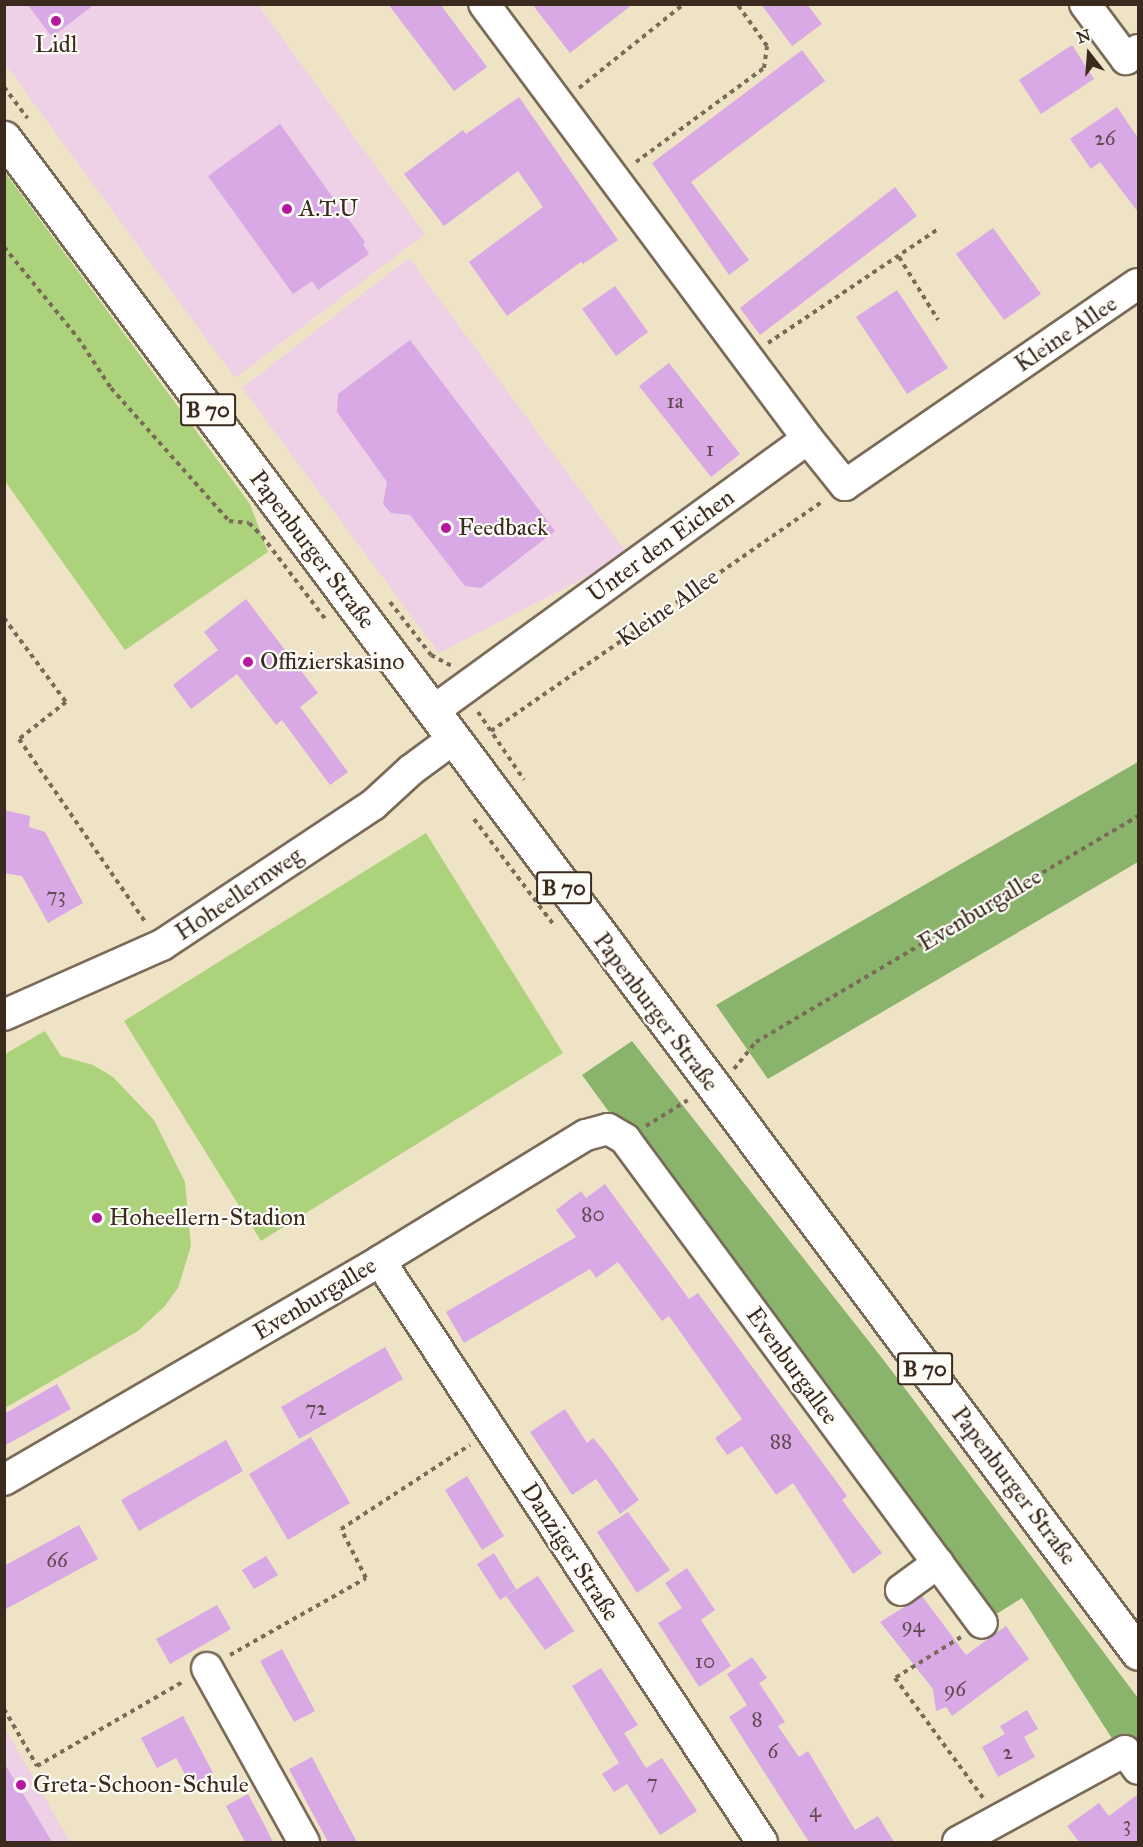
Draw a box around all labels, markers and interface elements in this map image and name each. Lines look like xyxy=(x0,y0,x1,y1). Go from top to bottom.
marker: Lidl xyxy=(49,14,63,28)
north arrow xyxy=(1059,24,1119,84)
text: N xyxy=(1074,25,1093,47)
place label: Lidl xyxy=(35,31,77,59)
house number: 26 xyxy=(1094,125,1116,151)
place label: A.T.U xyxy=(299,195,358,223)
marker: A.T.U xyxy=(280,202,294,216)
street label: Kleine Allee xyxy=(1009,289,1123,379)
house number: 1a xyxy=(666,388,684,414)
road number: B 70 xyxy=(180,391,236,429)
house number: 1 xyxy=(706,436,714,462)
street label: Papenburger Straße xyxy=(243,465,381,635)
street label: Unter den Eichen xyxy=(582,483,740,609)
place label: Feedback xyxy=(458,514,548,542)
marker: Feedback xyxy=(439,521,453,535)
street label: Kleine Allee xyxy=(612,563,724,653)
place label: Offizierskasino xyxy=(260,648,404,676)
marker: Offizierskasino xyxy=(241,655,255,669)
street label: Hoheellernweg xyxy=(170,841,308,947)
street label: Evenburgallee xyxy=(913,862,1047,958)
road number: B 70 xyxy=(536,869,592,907)
house number: 73 xyxy=(46,882,66,908)
street label: Papenburger Straße xyxy=(587,927,725,1097)
house number: 80 xyxy=(581,1201,605,1227)
place label: Hoheellern-Stadion xyxy=(109,1204,306,1232)
marker: Hoheellern-Stadion xyxy=(90,1211,104,1225)
street label: Evenburgallee xyxy=(248,1251,382,1347)
street label: Evenburgallee xyxy=(740,1302,844,1430)
road number: B 70 xyxy=(896,1350,954,1388)
house number: 72 xyxy=(305,1395,327,1421)
street label: Papenburger Straße xyxy=(945,1401,1083,1571)
house number: 88 xyxy=(770,1428,792,1454)
street label: Danziger Straße xyxy=(515,1477,625,1627)
house number: 66 xyxy=(46,1547,68,1573)
house number: 94 xyxy=(902,1612,924,1638)
house number: 10 xyxy=(695,1648,715,1674)
house number: 96 xyxy=(944,1676,966,1702)
house number: 8 xyxy=(751,1706,763,1732)
house number: 6 xyxy=(768,1738,778,1764)
house number: 2 xyxy=(1003,1739,1013,1765)
house number: 7 xyxy=(646,1769,658,1795)
place label: Greta-Schoon-Schule xyxy=(33,1771,249,1799)
marker: Greta-Schoon-Schule xyxy=(14,1778,28,1792)
house number: 4 xyxy=(809,1797,821,1823)
house number: 3 xyxy=(1123,1811,1131,1837)

